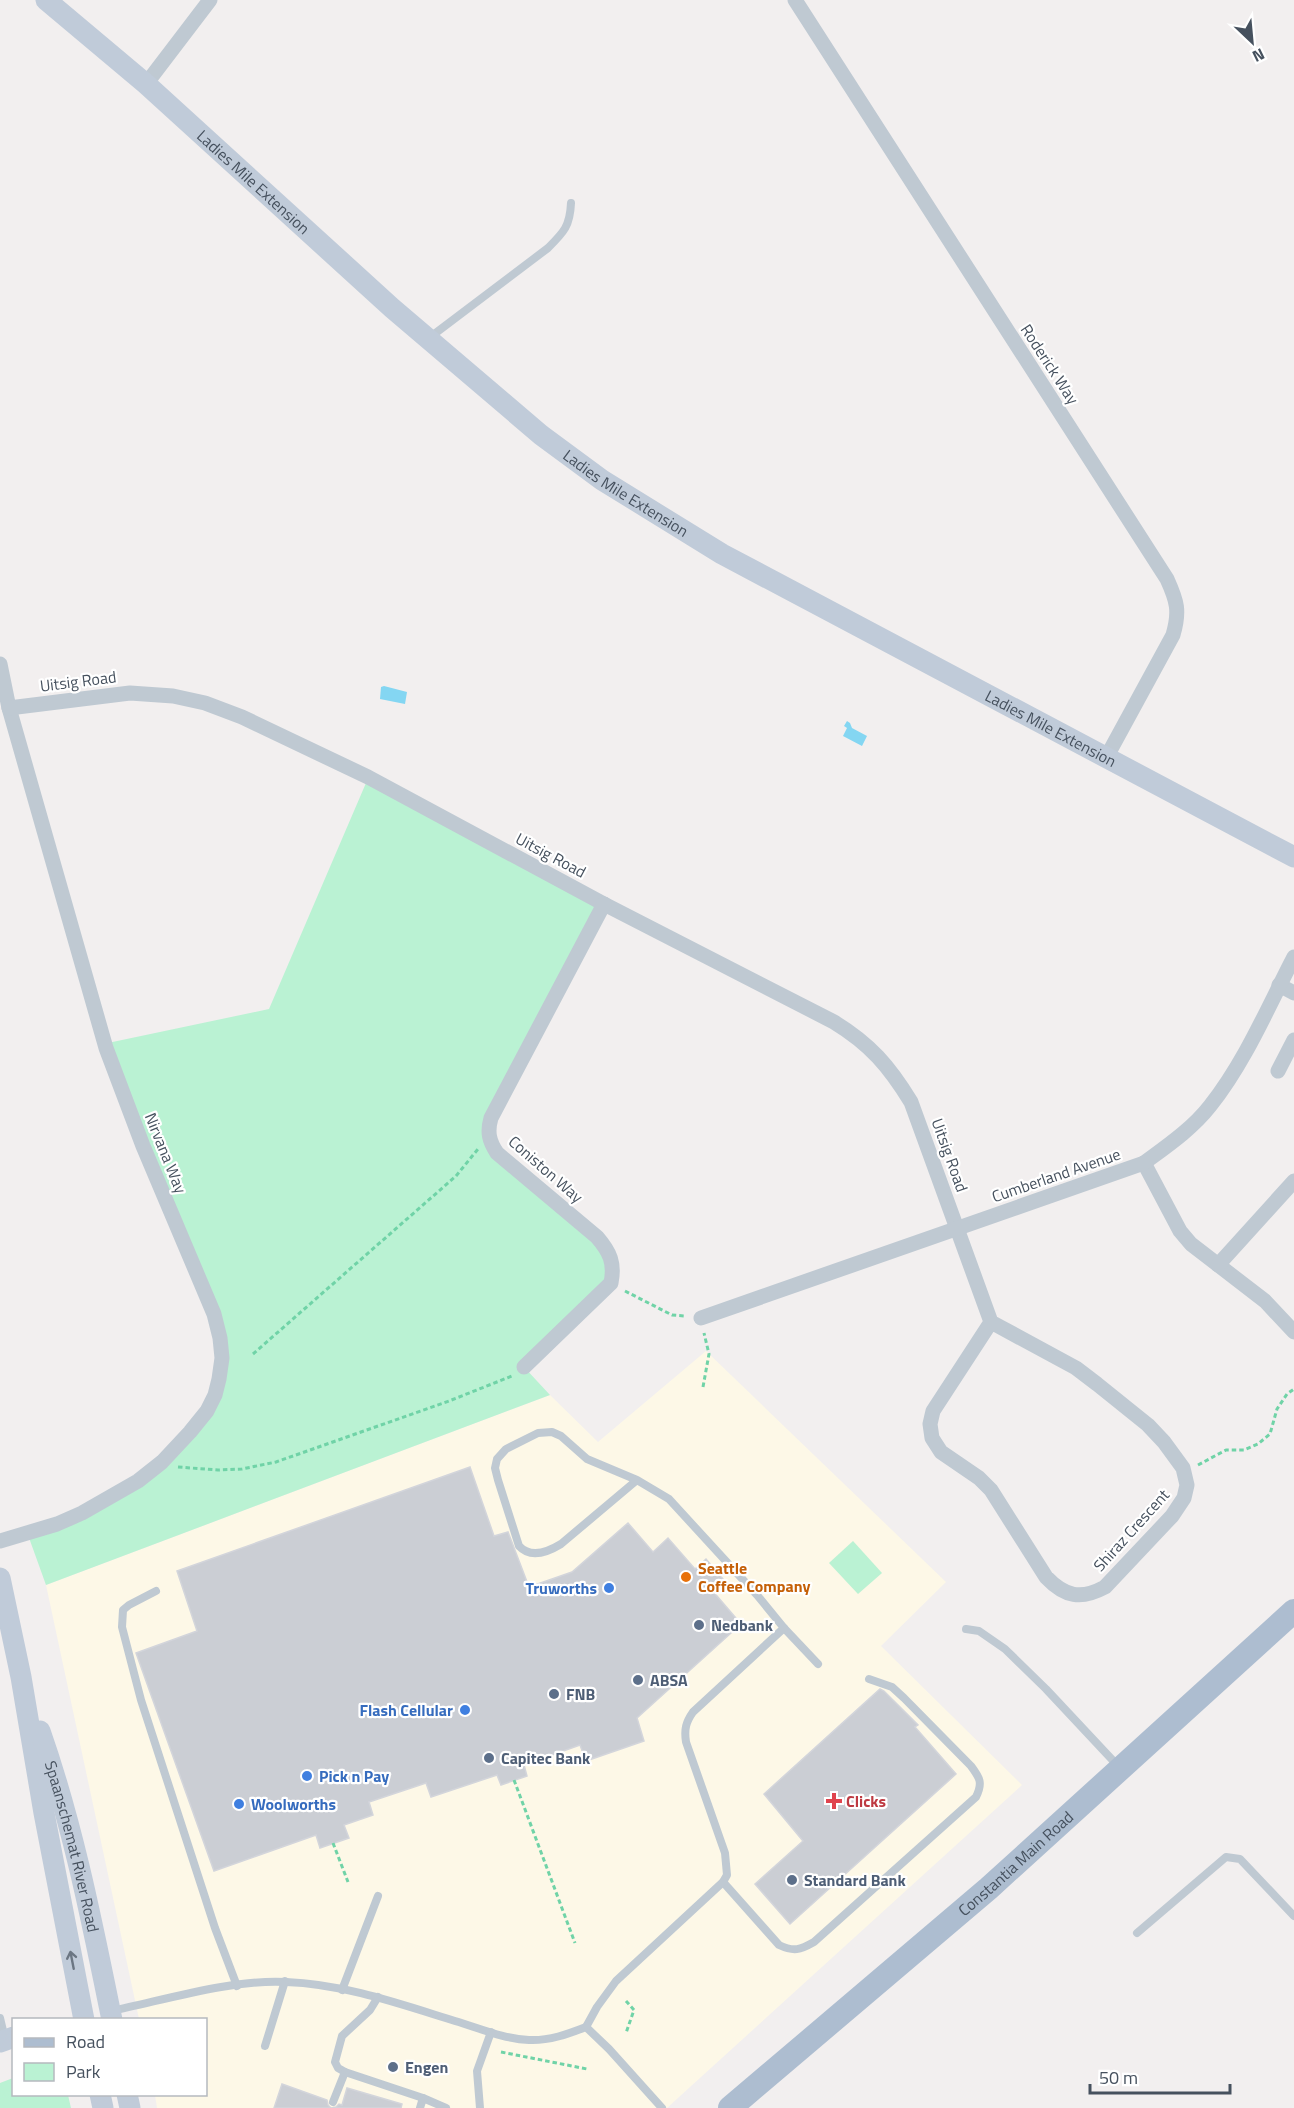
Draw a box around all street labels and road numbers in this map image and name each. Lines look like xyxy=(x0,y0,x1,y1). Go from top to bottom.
street label: Ladies Mile Extension xyxy=(192,124,315,240)
street label: Roderick Way xyxy=(1015,319,1085,409)
street label: Ladies Mile Extension xyxy=(558,443,693,543)
street label: Uitsig Road xyxy=(38,664,118,698)
street label: Ladies Mile Extension xyxy=(981,684,1121,773)
street label: Uitsig Road xyxy=(511,826,591,884)
street label: Nirvana Way xyxy=(139,1109,193,1197)
street label: Uitsig Road xyxy=(926,1115,974,1195)
street label: Coniston Way xyxy=(503,1130,589,1209)
street label: Cumberland Avenue xyxy=(988,1142,1124,1208)
street label: Shiraz Crescent xyxy=(1087,1483,1175,1577)
street label: Spaanschemat River Road xyxy=(39,1758,106,1934)
street label: Constantia Main Road xyxy=(952,1805,1079,1922)

